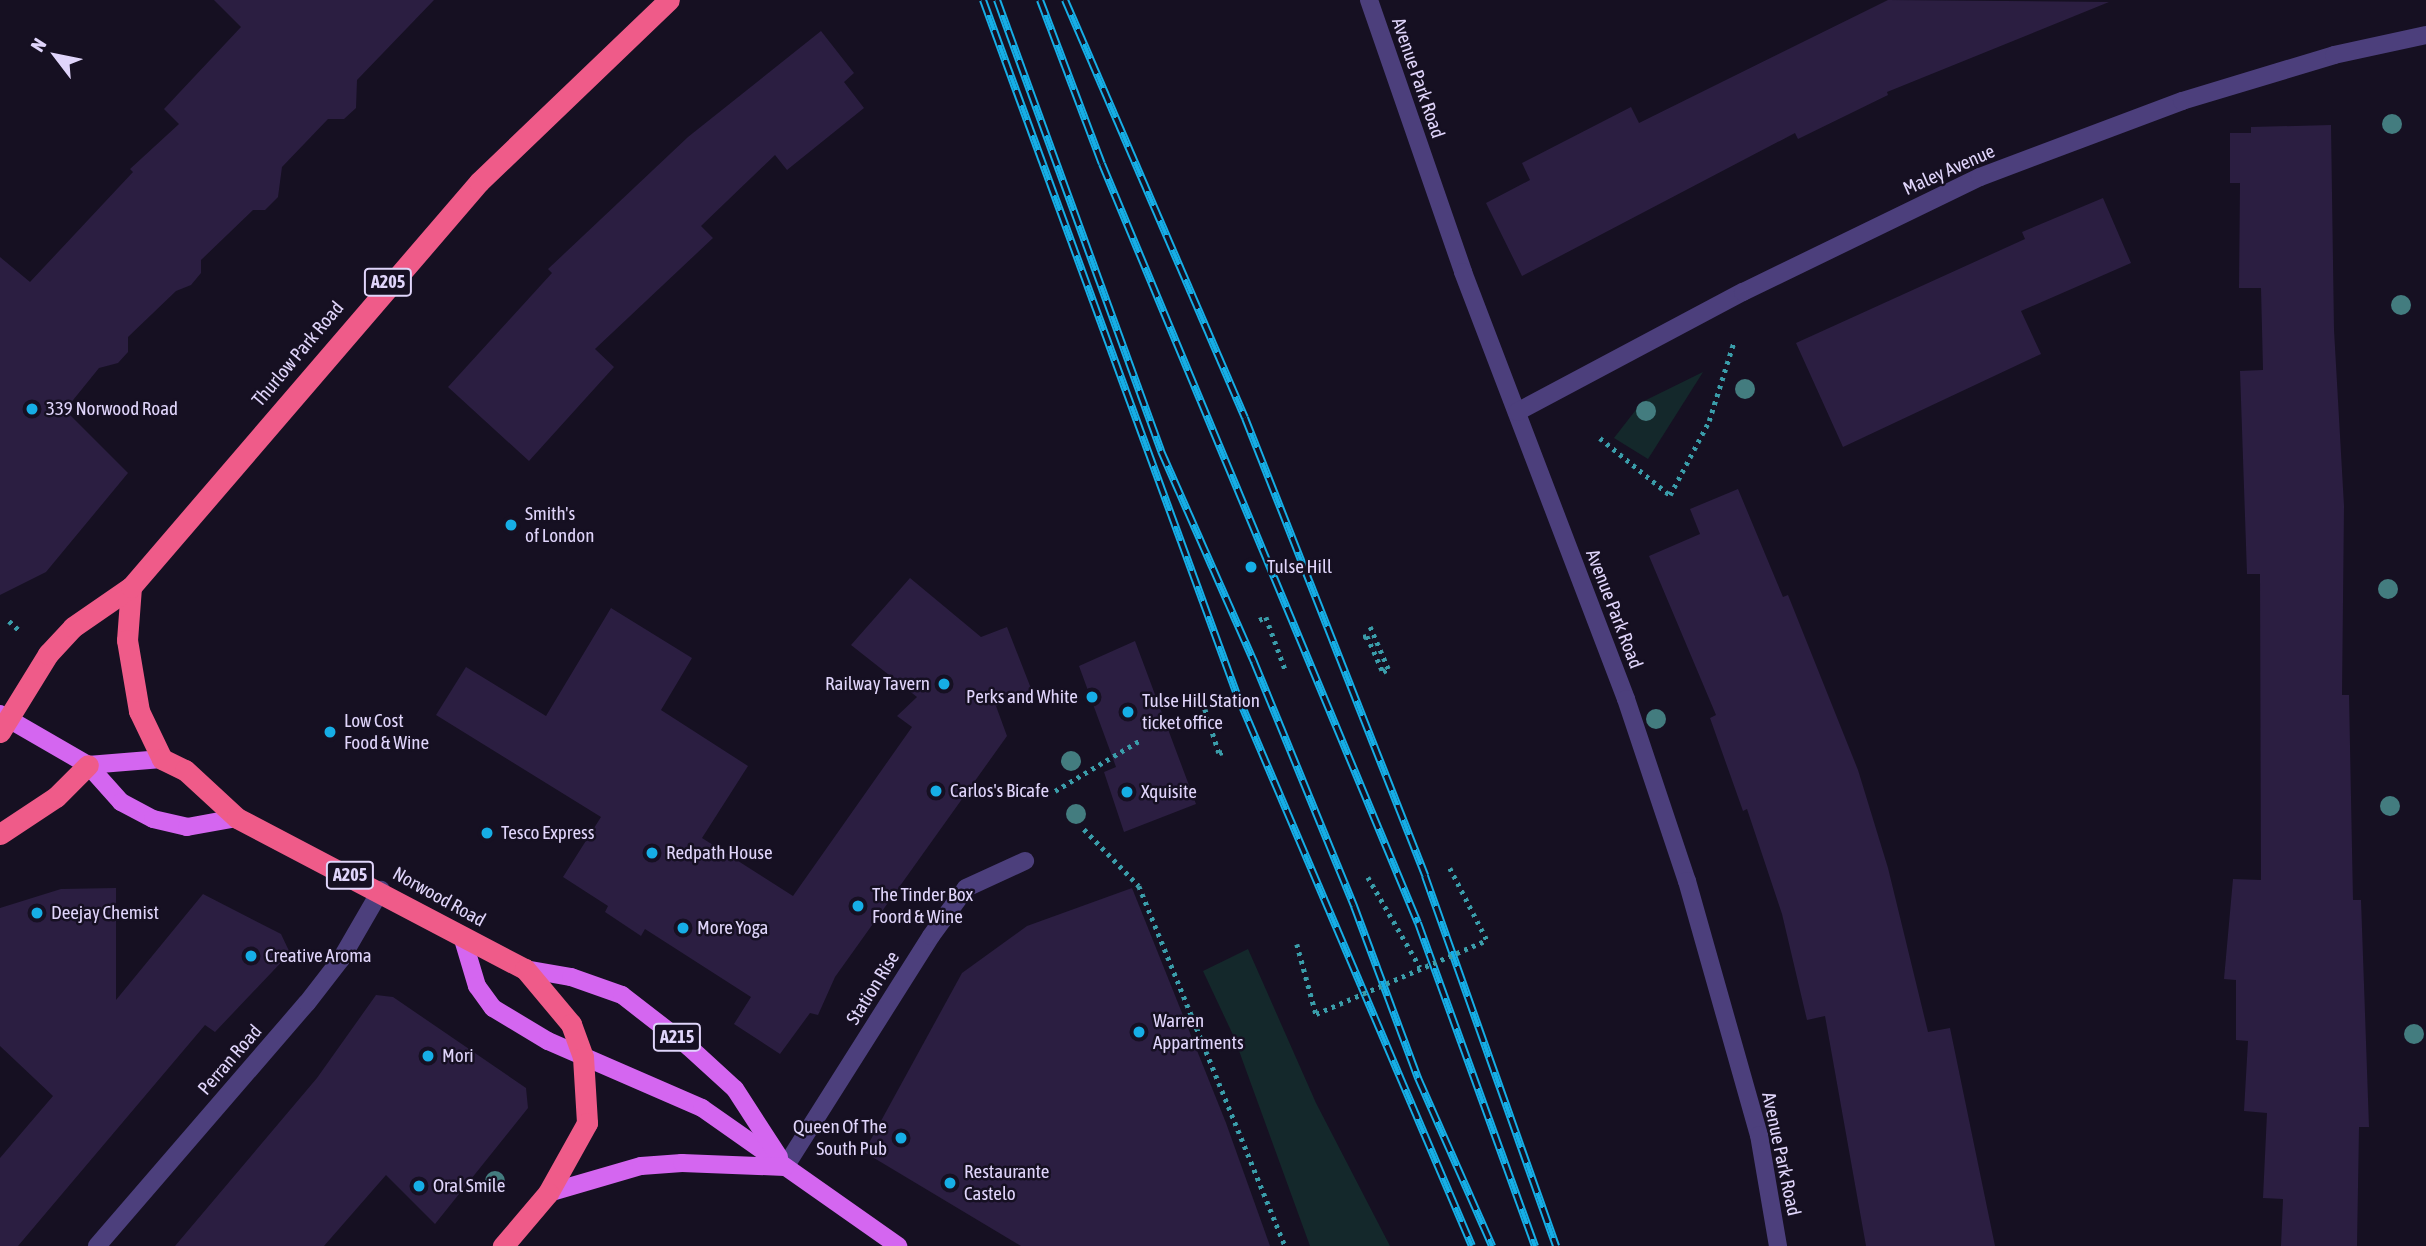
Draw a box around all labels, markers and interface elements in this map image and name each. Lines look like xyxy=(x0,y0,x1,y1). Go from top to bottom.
street label: Avenue Park Road xyxy=(1387,15,1449,141)
north arrow xyxy=(21,21,91,91)
text: N xyxy=(26,34,50,55)
street label: Maley Avenue xyxy=(1900,140,1998,200)
road number: A205 xyxy=(364,268,412,296)
street label: Thurlow Park Road xyxy=(247,297,349,411)
place label: 339 Norwood Road xyxy=(46,398,178,420)
marker: 339 Norwood Road xyxy=(24,401,40,417)
place label: Smith's of London xyxy=(525,503,594,547)
marker: Smith's of London xyxy=(503,517,519,533)
street label: Avenue Park Road xyxy=(1581,546,1647,672)
place label: Tulse Hill xyxy=(1267,556,1332,578)
marker: Tulse Hill xyxy=(1241,557,1261,577)
place label: Railway Tavern xyxy=(825,673,930,695)
marker: Railway Tavern xyxy=(936,676,952,692)
place label: Perks and White xyxy=(966,686,1078,708)
marker: Perks and White xyxy=(1084,689,1100,705)
place label: Tulse Hill Station ticket office xyxy=(1142,690,1260,734)
marker: Tulse Hill Station ticket office xyxy=(1120,704,1136,720)
place label: Low Cost Food & Wine xyxy=(344,710,429,754)
marker: Low Cost Food & Wine xyxy=(322,724,338,740)
place label: Carlos's Bicafe xyxy=(950,780,1049,802)
place label: Xquisite xyxy=(1141,781,1197,803)
marker: Carlos's Bicafe xyxy=(928,783,944,799)
marker: Xquisite xyxy=(1119,784,1135,800)
place label: Tesco Express xyxy=(501,822,595,844)
marker: Tesco Express xyxy=(479,825,495,841)
place label: Redpath House xyxy=(666,842,773,864)
marker: Redpath House xyxy=(644,845,660,861)
road number: A205 xyxy=(326,860,374,890)
street label: Norwood Road xyxy=(389,862,489,932)
place label: The Tinder Box Foord & Wine xyxy=(872,884,973,928)
marker: The Tinder Box Foord & Wine xyxy=(850,898,866,914)
place label: Deejay Chemist xyxy=(51,902,159,924)
marker: Deejay Chemist xyxy=(29,905,45,921)
place label: More Yoga xyxy=(697,917,768,939)
marker: More Yoga xyxy=(675,920,691,936)
place label: Creative Aroma xyxy=(265,945,372,967)
street label: Station Rise xyxy=(842,947,904,1029)
marker: Creative Aroma xyxy=(243,948,259,964)
place label: Warren Appartments xyxy=(1153,1010,1244,1054)
street label: Perran Road xyxy=(193,1020,267,1100)
road number: A215 xyxy=(652,1022,702,1052)
marker: Warren Appartments xyxy=(1131,1024,1147,1040)
place label: Mori xyxy=(442,1045,474,1067)
marker: Mori xyxy=(420,1048,436,1064)
street label: Avenue Park Road xyxy=(1757,1090,1805,1218)
place label: Queen Of The South Pub xyxy=(793,1116,887,1160)
marker: Queen Of The South Pub xyxy=(893,1130,909,1146)
place label: Restaurante Castelo xyxy=(964,1161,1049,1205)
place label: Oral Smile xyxy=(433,1175,505,1197)
marker: Restaurante Castelo xyxy=(942,1175,958,1191)
marker: Oral Smile xyxy=(411,1178,427,1194)

